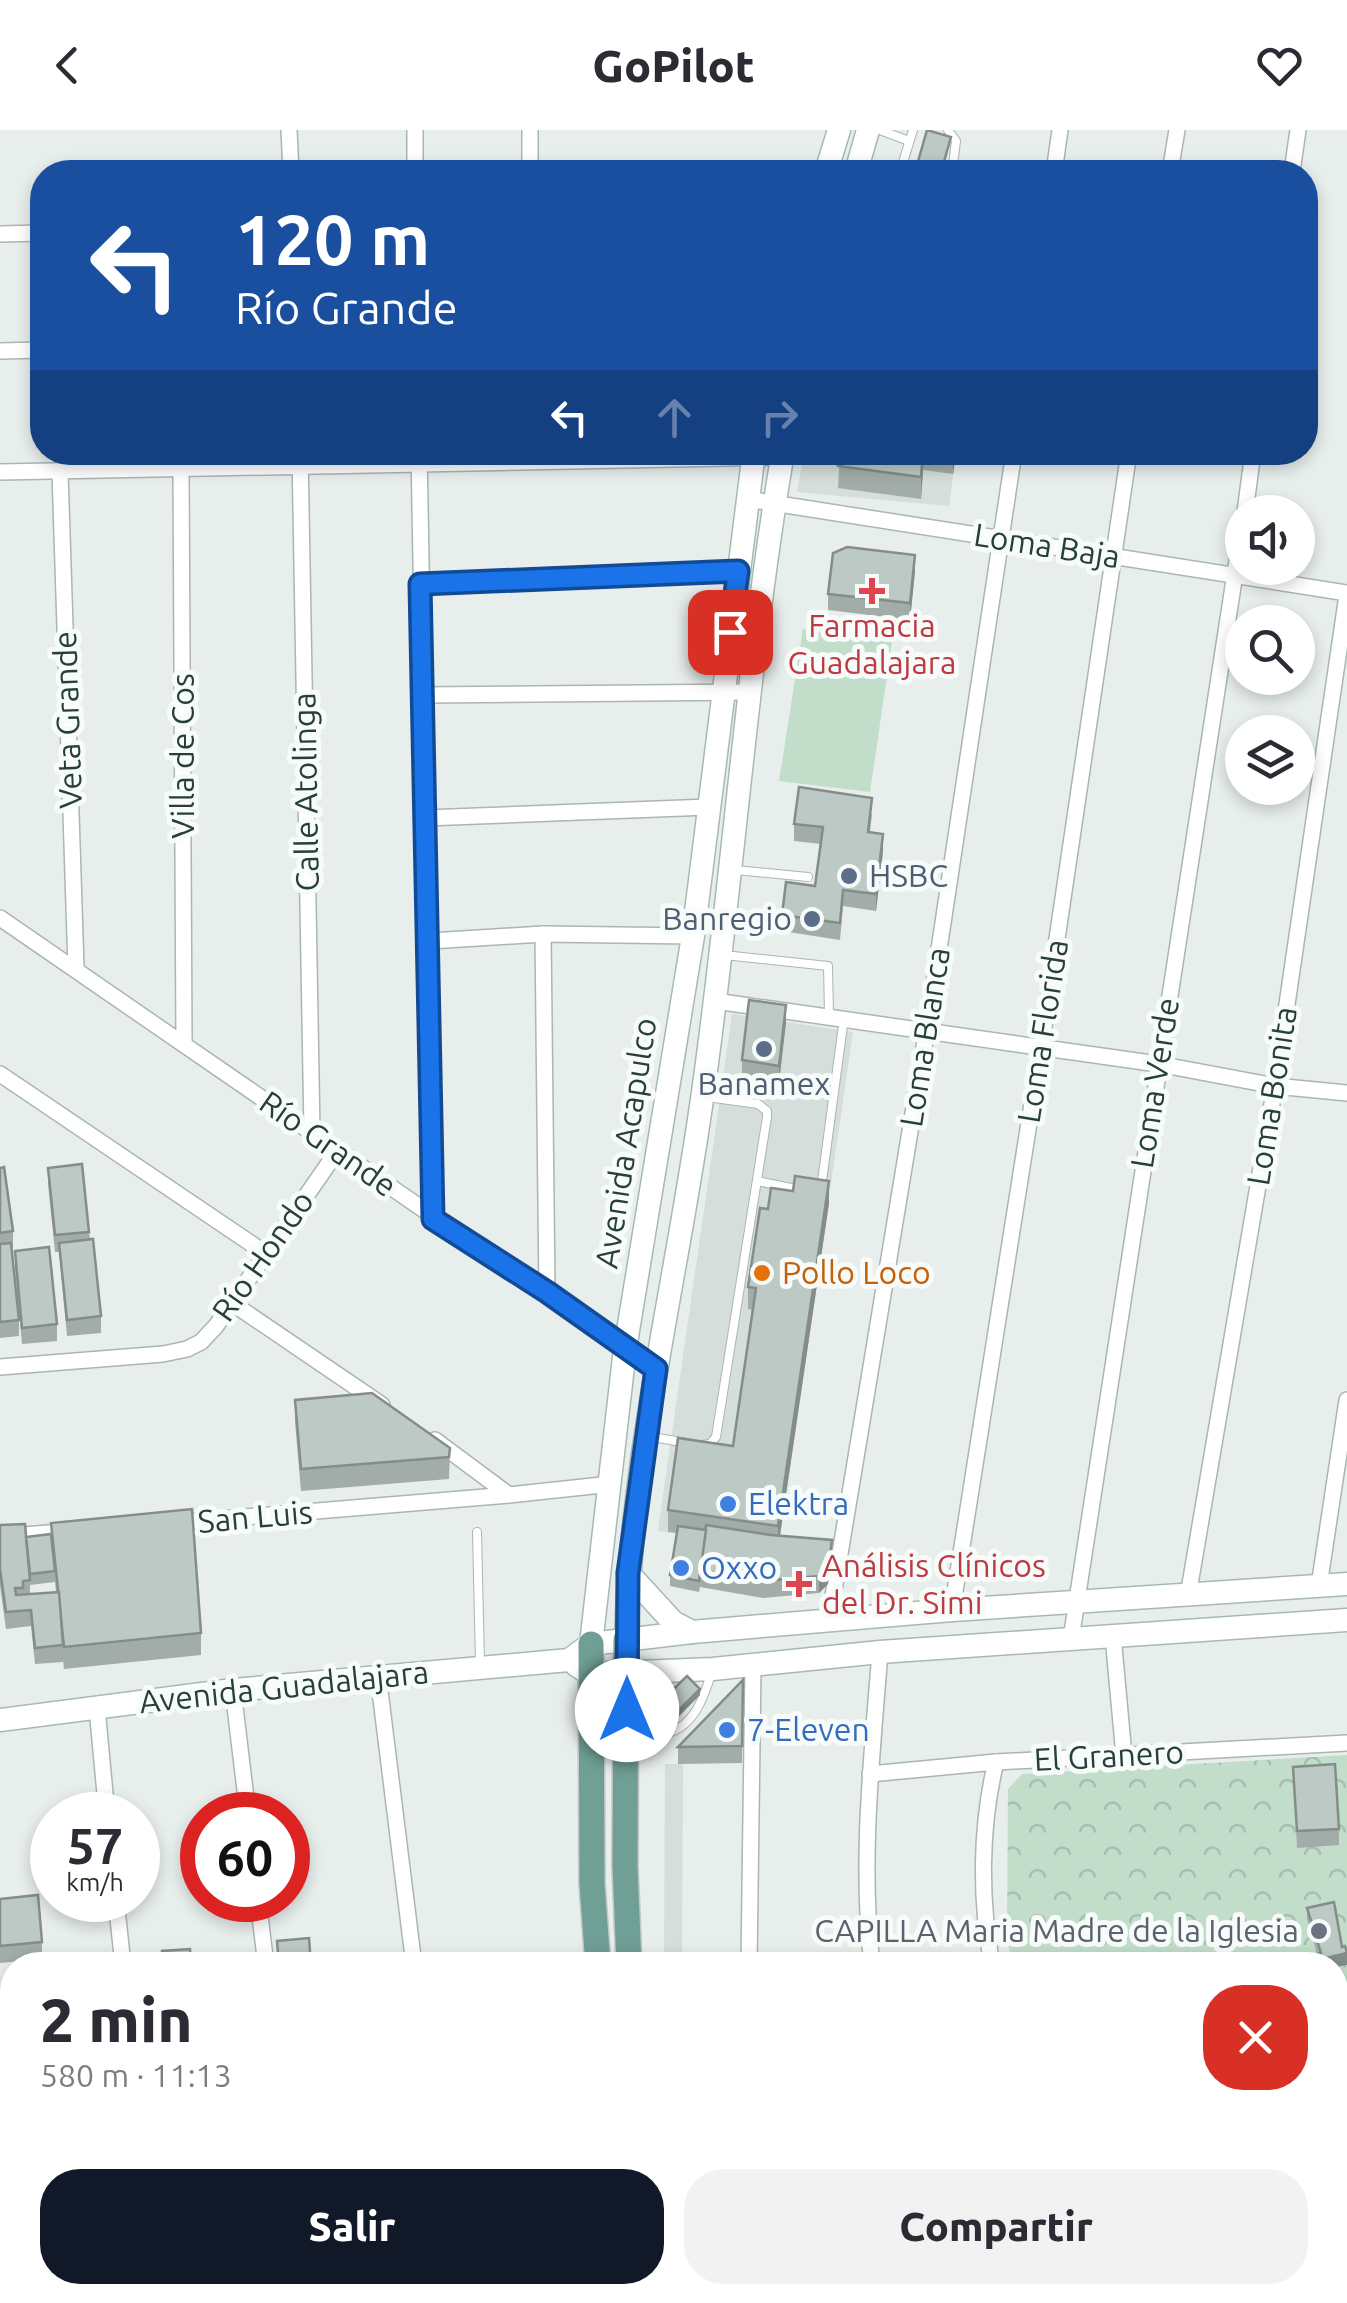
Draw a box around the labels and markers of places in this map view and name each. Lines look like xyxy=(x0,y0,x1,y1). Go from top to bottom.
marker: Farmacia Guadalajara xyxy=(861,580,883,602)
pin xyxy=(688,590,773,675)
place label: Farmacia Guadalajara xyxy=(788,607,956,680)
place label: HSBC xyxy=(869,857,948,893)
marker: HSBC xyxy=(838,865,860,887)
place label: Banregio xyxy=(662,900,792,936)
marker: Banregio xyxy=(801,908,823,930)
marker: Banamex xyxy=(753,1038,775,1060)
place label: Banamex xyxy=(698,1065,830,1101)
place label: Pollo Loco xyxy=(782,1254,931,1290)
marker: Pollo Loco xyxy=(751,1262,773,1284)
place label: Elektra xyxy=(748,1485,849,1521)
marker: Elektra xyxy=(717,1493,739,1515)
place label: Análisis Clínicos del Dr. Simi xyxy=(822,1547,1046,1620)
place label: Oxxo xyxy=(701,1549,777,1585)
marker: Oxxo xyxy=(670,1557,692,1579)
marker: Análisis Clínicos del Dr. Simi xyxy=(786,1571,812,1597)
place label: 7-Eleven xyxy=(747,1711,870,1747)
marker: 7-Eleven xyxy=(716,1719,738,1741)
place label: CAPILLA Maria Madre de la Iglesia xyxy=(814,1912,1299,1948)
marker: CAPILLA Maria Madre de la Iglesia xyxy=(1308,1920,1330,1942)

